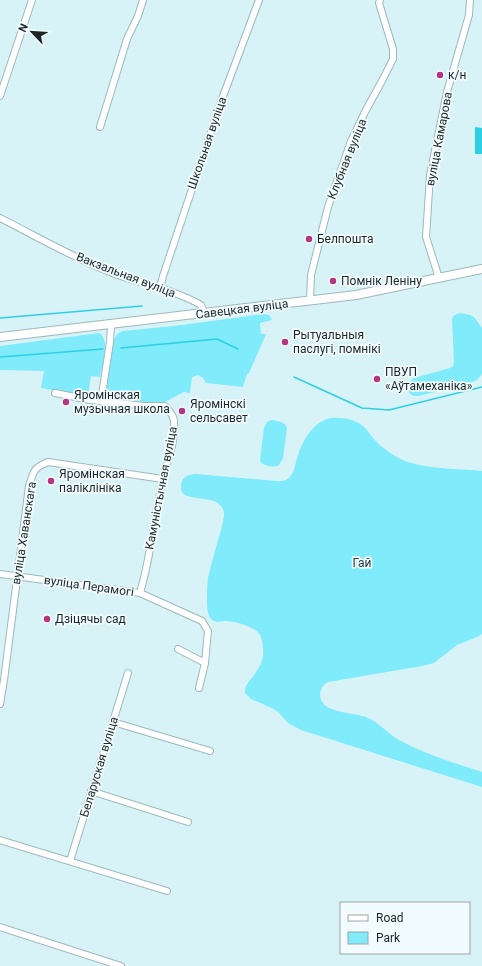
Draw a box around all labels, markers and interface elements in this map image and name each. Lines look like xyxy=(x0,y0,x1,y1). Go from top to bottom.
north arrow xyxy=(12,12,52,52)
text: N xyxy=(16,22,31,34)
place label: к/н xyxy=(448,68,466,82)
marker: к/н xyxy=(435,70,445,80)
street label: вуліца Камарова xyxy=(423,91,455,187)
street label: Школьная вуліца xyxy=(185,95,229,191)
street label: Клубная вуліца xyxy=(324,117,370,201)
place label: Белпошта xyxy=(317,232,374,246)
marker: Белпошта xyxy=(304,234,314,244)
street label: Вакзальная вуліца xyxy=(74,250,178,300)
place label: Помнік Леніну xyxy=(341,274,422,288)
marker: Помнік Леніну xyxy=(328,276,338,286)
street label: Савецкая вуліца xyxy=(195,296,289,322)
place label: Рытуальныя паслугі, помнікі xyxy=(293,328,381,356)
marker: Рытуальныя паслугі, помнікі xyxy=(280,337,290,347)
place label: ПВУП «Аўтамеханіка» xyxy=(385,365,473,393)
marker: ПВУП «Аўтамеханіка» xyxy=(372,374,382,384)
place label: Яромінская музычная школа xyxy=(74,388,170,416)
marker: Яромінская музычная школа xyxy=(61,397,71,407)
place label: Яромінскі сельсавет xyxy=(190,397,248,425)
marker: Яромінскі сельсавет xyxy=(177,406,187,416)
street label: Камуністычная вуліца xyxy=(142,425,180,551)
place label: Яромінская паліклініка xyxy=(59,467,125,495)
marker: Яромінская паліклініка xyxy=(46,476,56,486)
street label: вуліца Хаванскага xyxy=(9,481,39,585)
park label: Гай xyxy=(353,556,372,570)
street label: вуліца Перамогі xyxy=(43,573,135,599)
place label: Дзіцячы сад xyxy=(55,612,126,626)
marker: Дзіцячы сад xyxy=(42,614,52,624)
street label: Беларуская вуліца xyxy=(77,715,121,819)
legend xyxy=(340,902,470,954)
text: Road xyxy=(376,911,404,925)
text: Park xyxy=(376,931,401,945)

